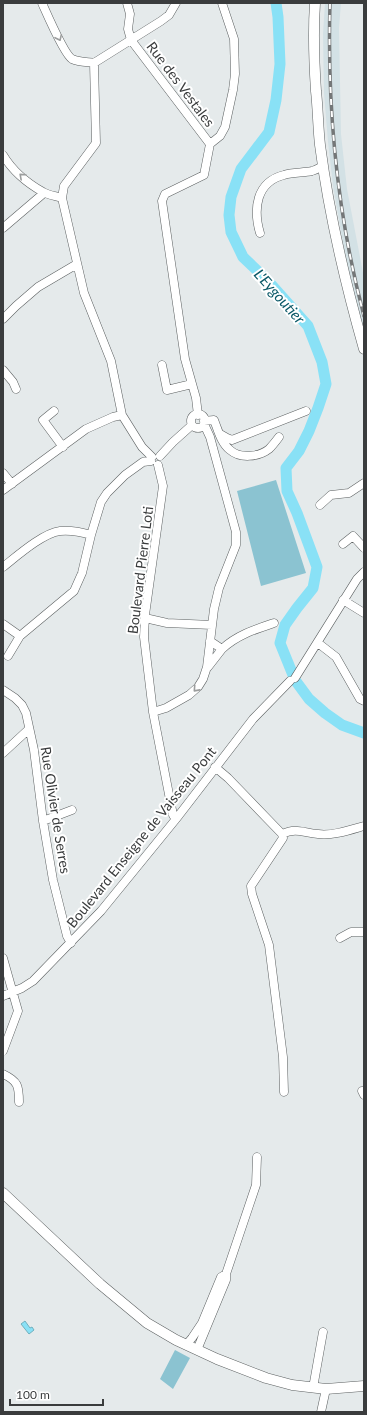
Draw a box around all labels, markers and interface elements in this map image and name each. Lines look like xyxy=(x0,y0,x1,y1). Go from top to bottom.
one-way arrow xyxy=(54,34,62,42)
street label: Rue des Vestales xyxy=(143,38,219,130)
one-way arrow xyxy=(19,173,26,180)
water label: L'Eygoutier xyxy=(251,265,310,328)
street label: Boulevard Pierre Loti xyxy=(124,505,156,635)
one-way arrow xyxy=(193,684,200,691)
street label: Boulevard Enseigne de Vaisseau Pont xyxy=(63,743,219,931)
street label: Rue Olivier de Serres xyxy=(38,745,74,875)
scale bar xyxy=(10,1381,103,1407)
text: 100 m xyxy=(16,1387,50,1402)

